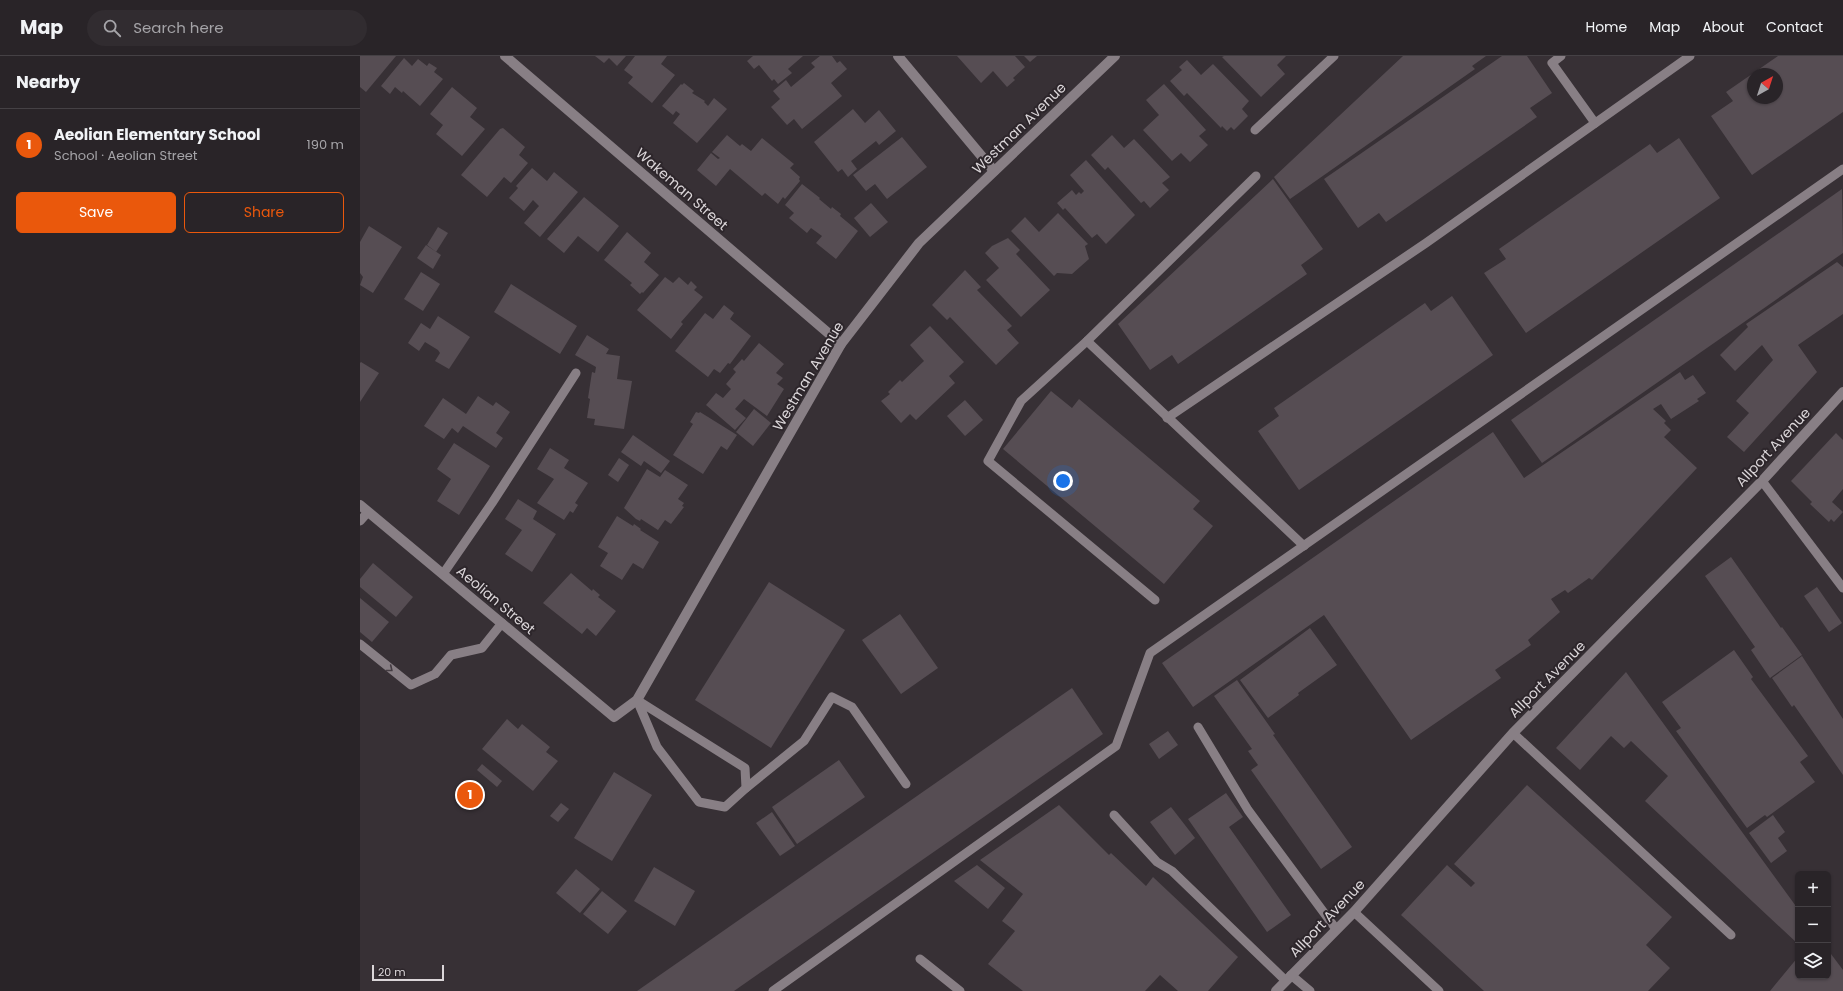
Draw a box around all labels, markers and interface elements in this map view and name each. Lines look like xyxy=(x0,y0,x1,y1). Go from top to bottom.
search box xyxy=(87,10,367,46)
text: Map xyxy=(20,14,63,41)
icon: search xyxy=(101,17,123,39)
text: Search here xyxy=(133,17,224,38)
text: Home xyxy=(1585,17,1627,37)
text: Map xyxy=(1649,17,1680,37)
text: About xyxy=(1702,17,1744,37)
text: Contact xyxy=(1766,17,1823,37)
north arrow xyxy=(1747,68,1783,104)
text: Nearby xyxy=(16,70,80,94)
street label: Westman Avenue xyxy=(967,78,1071,178)
text: Aeolian Elementary School xyxy=(54,124,261,145)
text: 1 xyxy=(27,135,31,154)
text: 190 m xyxy=(307,135,344,154)
street label: Wakeman Street xyxy=(631,143,733,235)
text: School · Aeolian Street xyxy=(54,146,198,165)
button: Save xyxy=(16,192,176,233)
button: Share xyxy=(184,192,344,233)
street label: Westman Avenue xyxy=(768,317,849,434)
street label: Allport Avenue xyxy=(1731,403,1815,491)
your location xyxy=(1053,471,1073,491)
street label: Aeolian Street xyxy=(452,561,540,639)
street label: Allport Avenue xyxy=(1504,636,1590,722)
one-way arrow xyxy=(386,664,393,671)
pin: 1 xyxy=(457,780,483,810)
map controls xyxy=(1795,871,1831,979)
button: + xyxy=(1795,871,1831,907)
street label: Allport Avenue xyxy=(1285,874,1370,961)
button: − xyxy=(1795,907,1831,943)
button: layers xyxy=(1795,943,1831,979)
scale bar xyxy=(372,963,444,982)
text: 20 m xyxy=(378,964,406,980)

